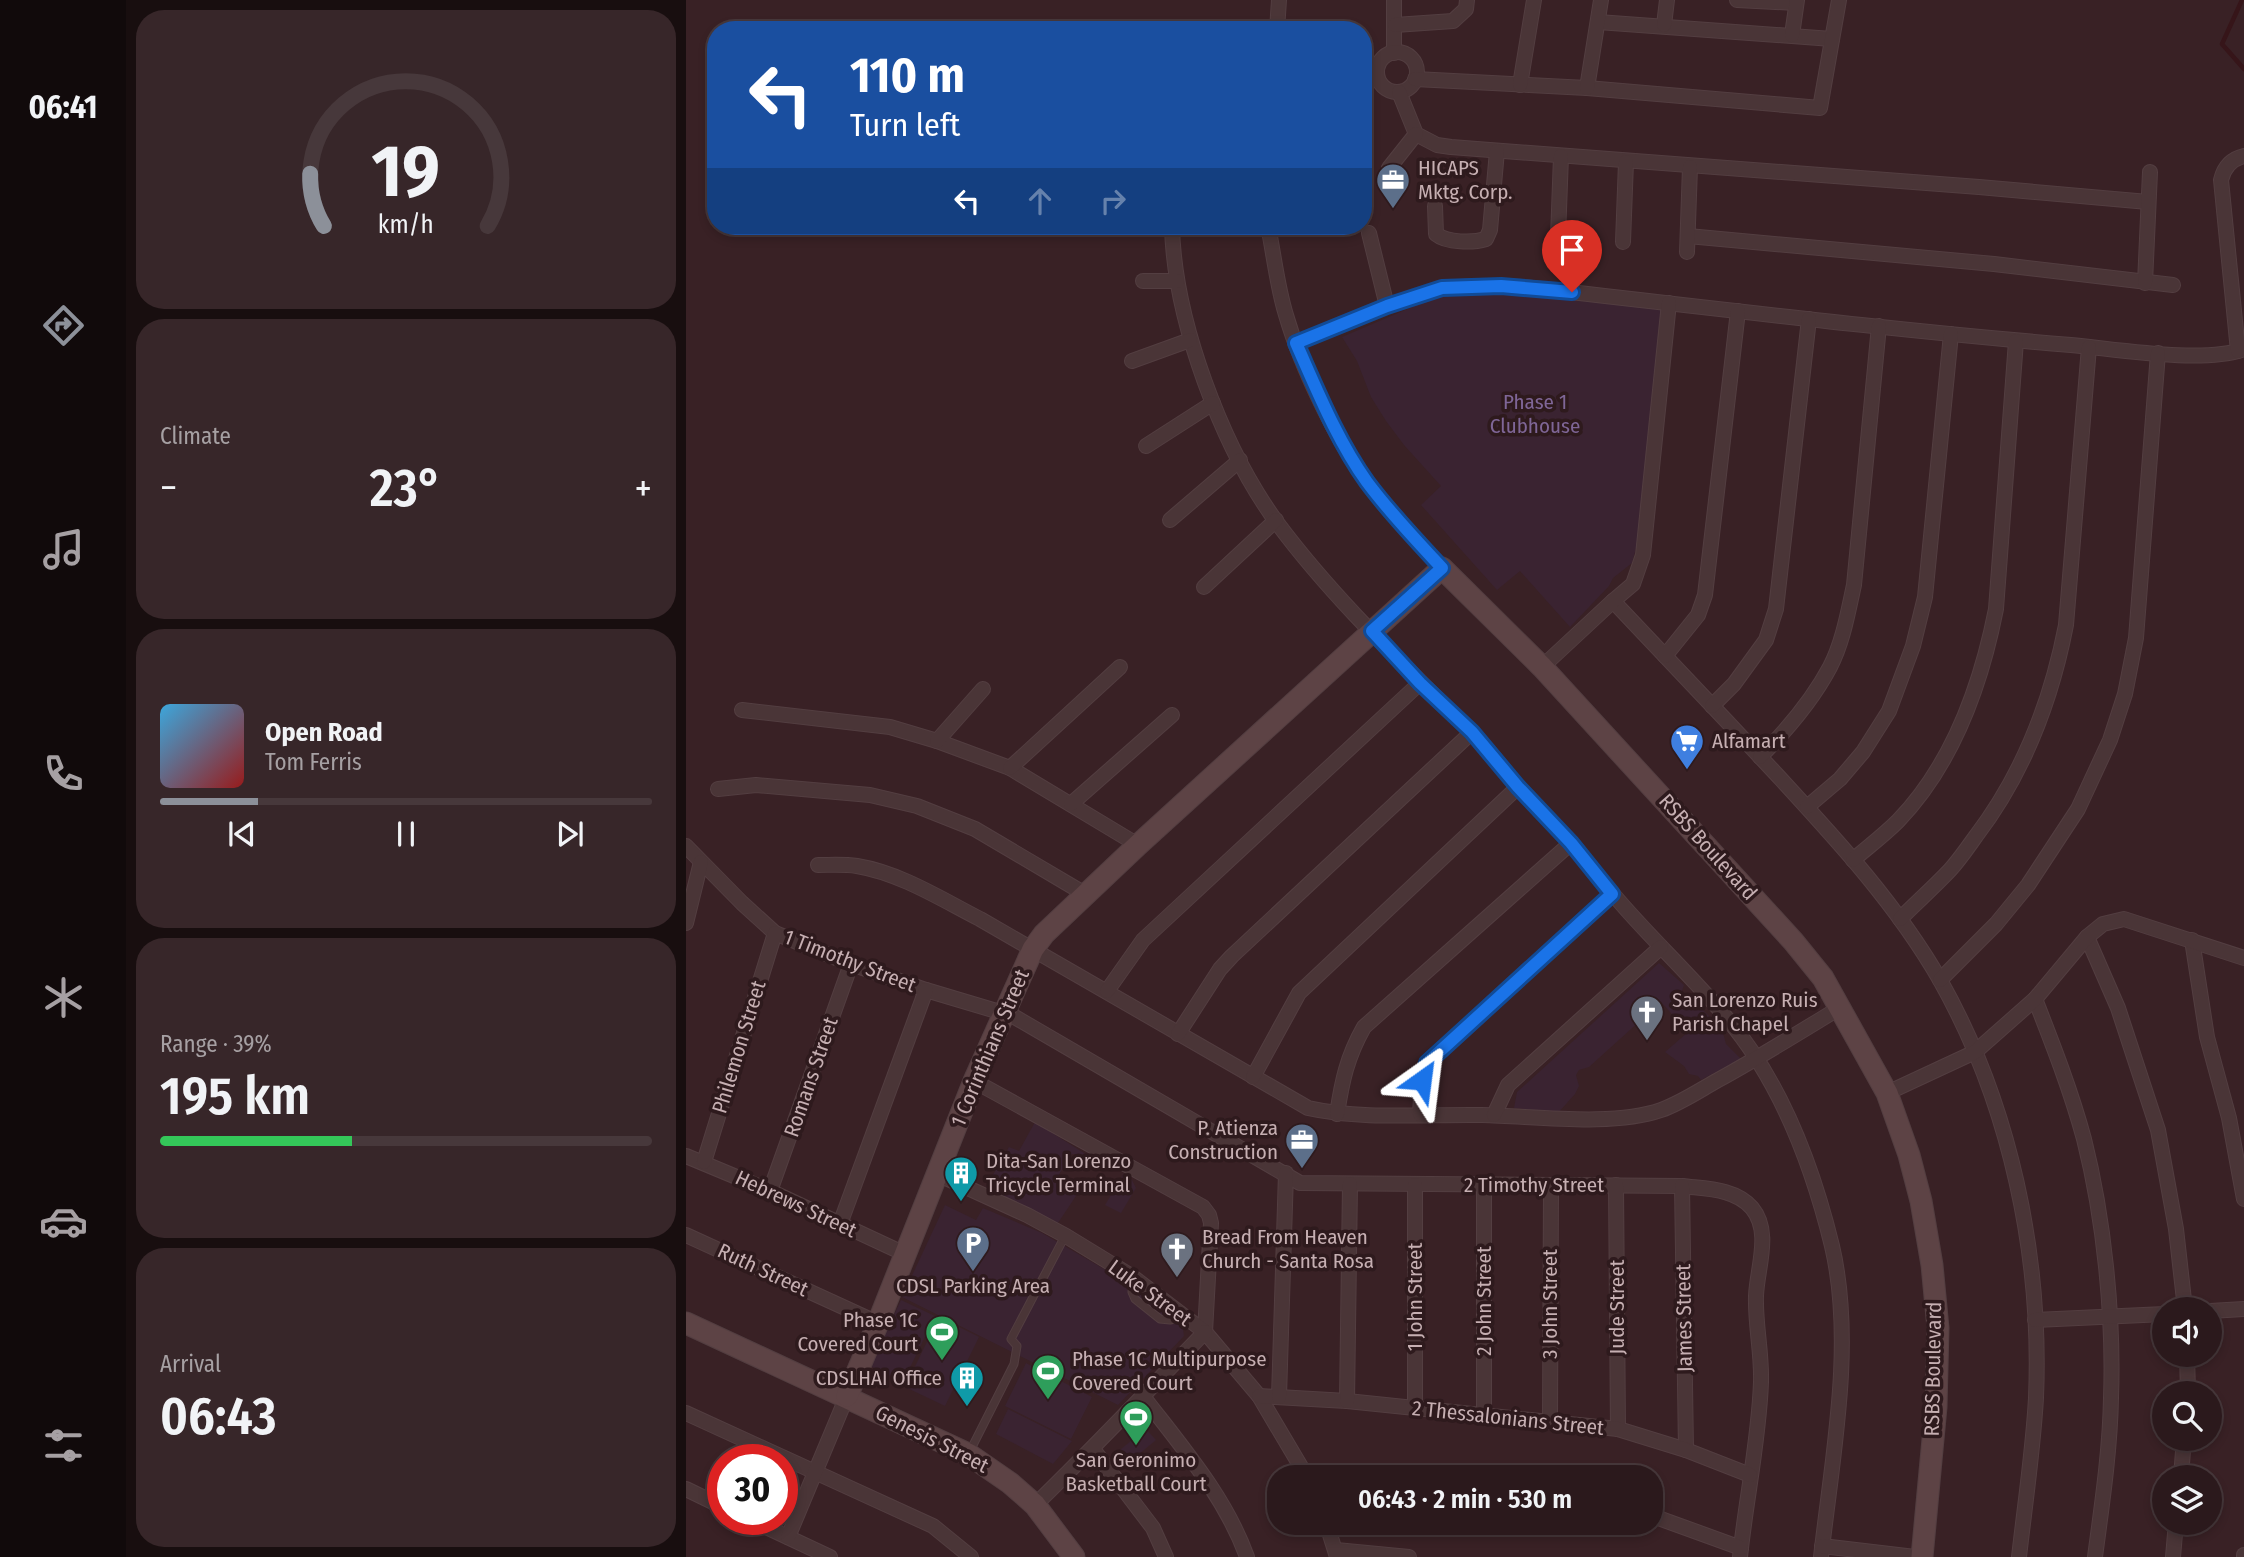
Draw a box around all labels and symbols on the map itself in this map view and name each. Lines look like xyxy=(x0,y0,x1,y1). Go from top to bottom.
place label: HICAPS Mktg. Corp. xyxy=(1418,155,1513,205)
office icon: HICAPS Mktg. Corp. xyxy=(1374,161,1412,210)
pin xyxy=(1542,220,1602,292)
park label: Phase 1 Clubhouse xyxy=(1490,389,1580,439)
supermarket icon: Alfamart xyxy=(1668,722,1706,771)
place label: Alfamart xyxy=(1712,728,1786,754)
street label: RSBS Boulevard xyxy=(1653,788,1763,906)
street label: 1 Timothy Street xyxy=(780,924,920,998)
street label: 1 Corinthians Street xyxy=(945,965,1035,1131)
street label: Philemon Street xyxy=(706,977,772,1117)
place label: San Lorenzo Ruis Parish Chapel xyxy=(1672,987,1818,1037)
church icon: San Lorenzo Ruis Parish Chapel xyxy=(1628,993,1666,1042)
street label: Romans Street xyxy=(778,1013,844,1140)
position arrow xyxy=(1385,1043,1459,1117)
place label: P. Atienza Construction xyxy=(1168,1115,1278,1165)
office icon: P. Atienza Construction xyxy=(1283,1121,1321,1170)
place label: Dita-San Lorenzo Tricycle Terminal xyxy=(986,1148,1131,1198)
building icon: Dita-San Lorenzo Tricycle Terminal xyxy=(942,1154,980,1203)
street label: Hebrews Street xyxy=(731,1165,861,1243)
street label: 2 Timothy Street xyxy=(1464,1172,1604,1198)
parking icon: CDSL Parking Area xyxy=(954,1224,992,1273)
place label: Bread From Heaven Church - Santa Rosa xyxy=(1202,1224,1374,1274)
church icon: Bread From Heaven Church - Santa Rosa xyxy=(1158,1230,1196,1279)
street label: Ruth Street xyxy=(714,1238,813,1302)
street label: 1 John Street xyxy=(1402,1243,1428,1351)
street label: 2 John Street xyxy=(1471,1246,1497,1356)
street label: 3 John Street xyxy=(1537,1249,1563,1359)
street label: Luke Street xyxy=(1103,1254,1197,1332)
street label: Jude Street xyxy=(1604,1259,1630,1354)
street label: James Street xyxy=(1670,1264,1698,1372)
place label: CDSL Parking Area xyxy=(896,1273,1050,1299)
street label: RSBS Boulevard xyxy=(1919,1301,1947,1437)
place label: Phase 1C Covered Court xyxy=(797,1307,918,1357)
sports icon: Phase 1C Covered Court xyxy=(923,1313,961,1362)
place label: Phase 1C Multipurpose Covered Court xyxy=(1072,1346,1267,1396)
sports icon: Phase 1C Multipurpose Covered Court xyxy=(1029,1352,1067,1401)
building icon: CDSLHAI Office xyxy=(948,1359,986,1408)
place label: CDSLHAI Office xyxy=(816,1365,942,1391)
street label: 2 Thessalonians Street xyxy=(1411,1395,1605,1441)
sports icon: San Geronimo Basketball Court xyxy=(1117,1398,1155,1447)
street label: Genesis Street xyxy=(871,1399,993,1479)
speed limit sign: 30 xyxy=(707,1444,798,1535)
place label: San Geronimo Basketball Court xyxy=(1066,1447,1207,1497)

